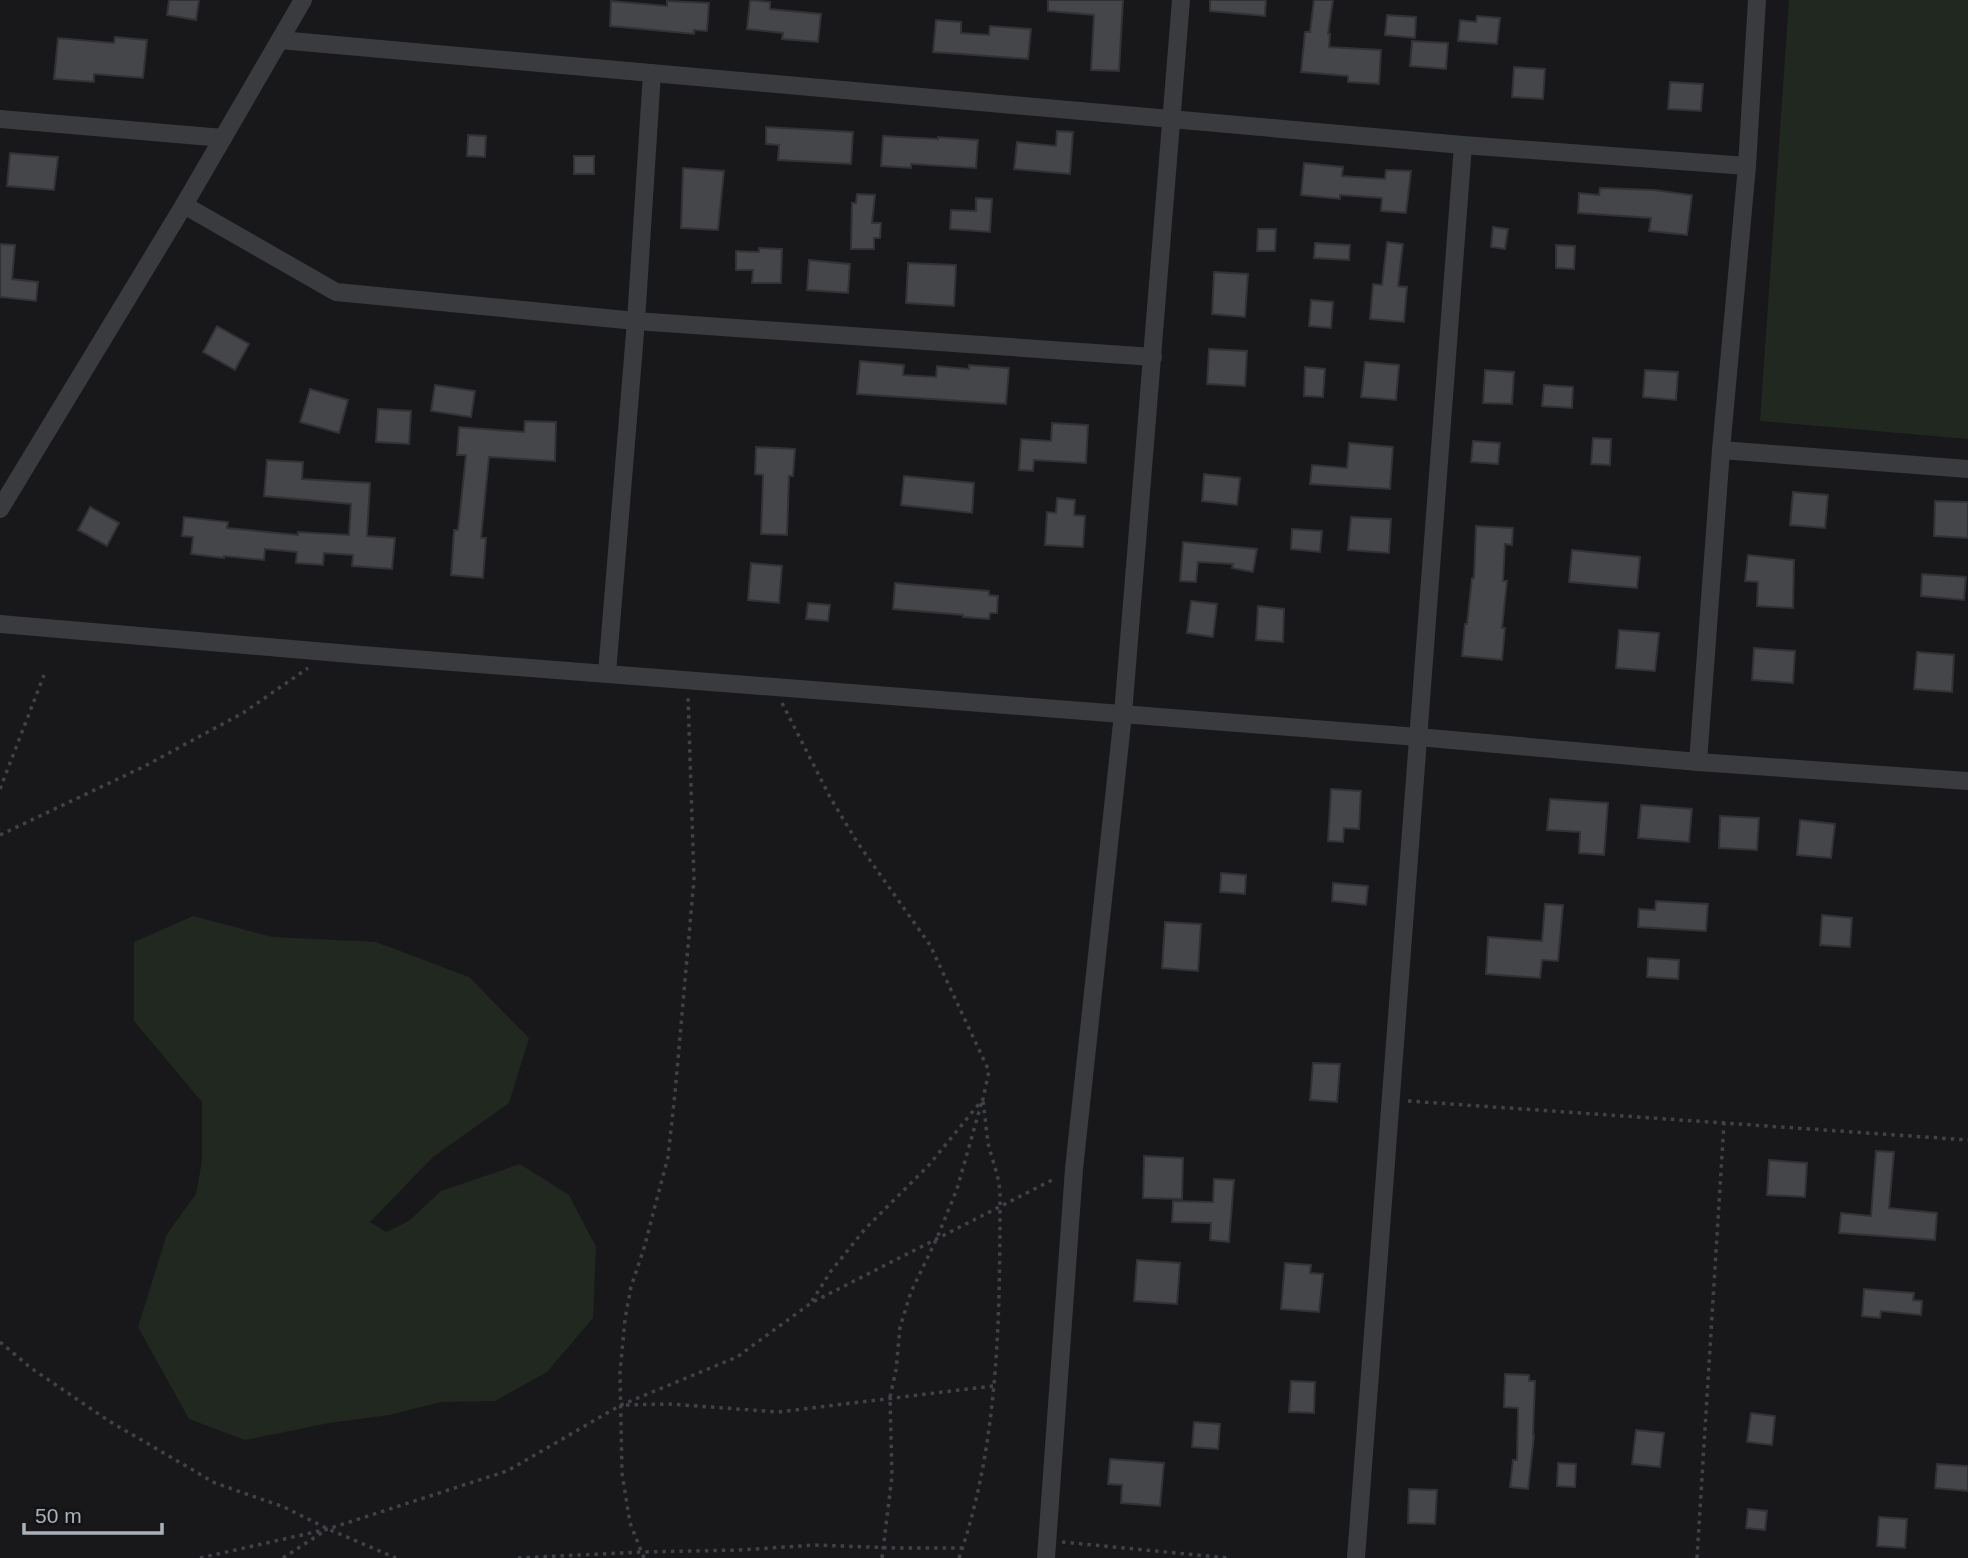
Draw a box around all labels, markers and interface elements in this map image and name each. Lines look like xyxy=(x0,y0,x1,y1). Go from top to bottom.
scale bar xyxy=(24,1492,163,1536)
text: 50 m xyxy=(35,1504,82,1527)

